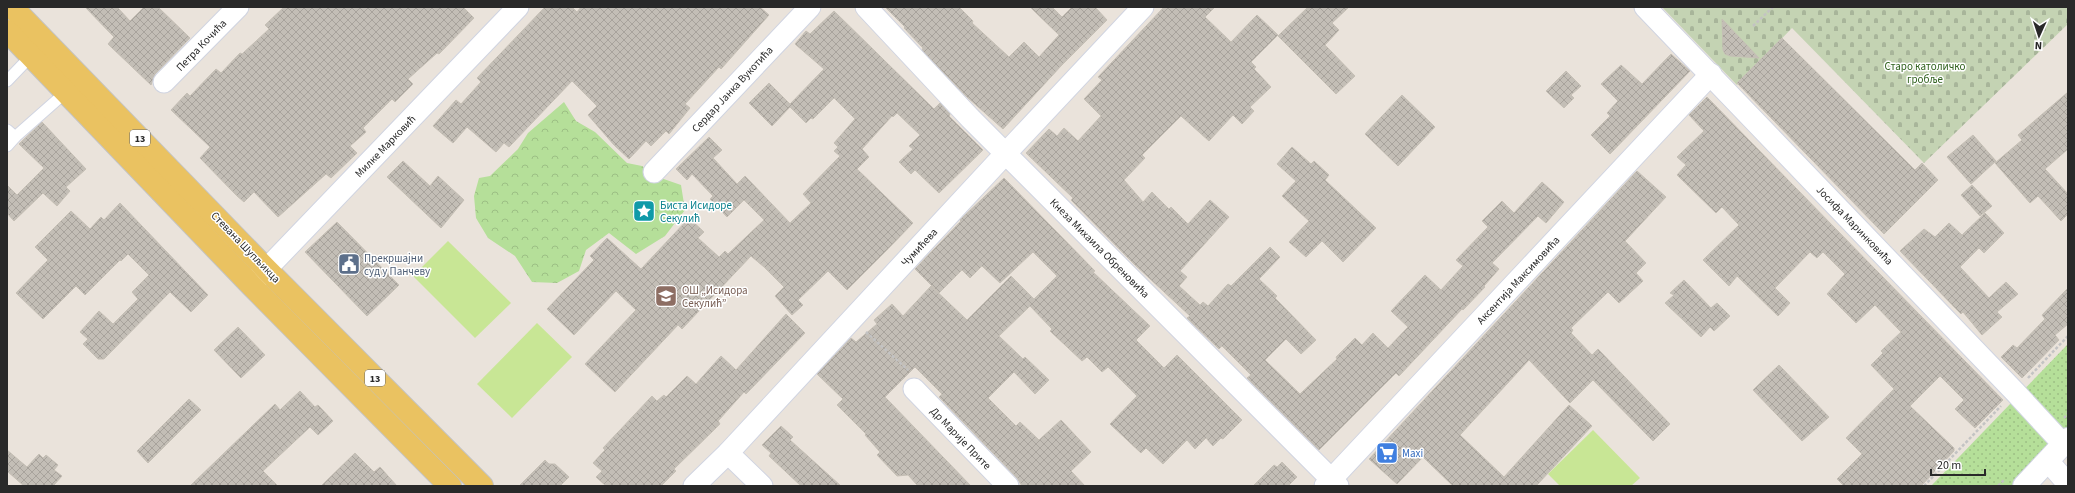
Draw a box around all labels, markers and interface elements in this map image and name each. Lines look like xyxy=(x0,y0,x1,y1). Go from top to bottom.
street label: Петра Кочића xyxy=(173,16,230,75)
north arrow xyxy=(2019,16,2059,56)
text: N xyxy=(2034,38,2043,53)
street label: Сердар Јанка Вукотића xyxy=(688,43,776,136)
park label: Старо католичко гробље xyxy=(1884,59,1966,87)
street label: Милке Марковић xyxy=(352,112,419,181)
road number: 13 xyxy=(130,130,150,146)
street label: Јосифа Маринковића xyxy=(1813,182,1896,268)
street label: Кнеза Михаила Обреновића xyxy=(1046,195,1153,302)
place icon: Биста Исидоре Секулић xyxy=(631,198,657,224)
place label: Биста Исидоре Секулић xyxy=(660,198,732,226)
street label: Стевана Шупљикца xyxy=(208,208,284,286)
street label: Чумићева xyxy=(898,225,941,270)
street label: Аксентија Максимовића xyxy=(1473,233,1563,328)
public building icon: Прекршајни суд у Панчеву xyxy=(336,251,362,277)
place label: Прекршајни суд у Панчеву xyxy=(364,251,430,279)
school or university icon: ОШ „Исидора Секулић” xyxy=(653,283,679,309)
place label: ОШ „Исидора Секулић” xyxy=(682,283,748,311)
road number: 13 xyxy=(365,370,385,386)
street label: Др Марије Прите xyxy=(927,404,995,473)
supermarket icon: Maxi xyxy=(1374,440,1400,466)
place label: Maxi xyxy=(1402,446,1423,461)
scale bar xyxy=(1931,451,1985,477)
text: 20 m xyxy=(1937,457,1961,474)

